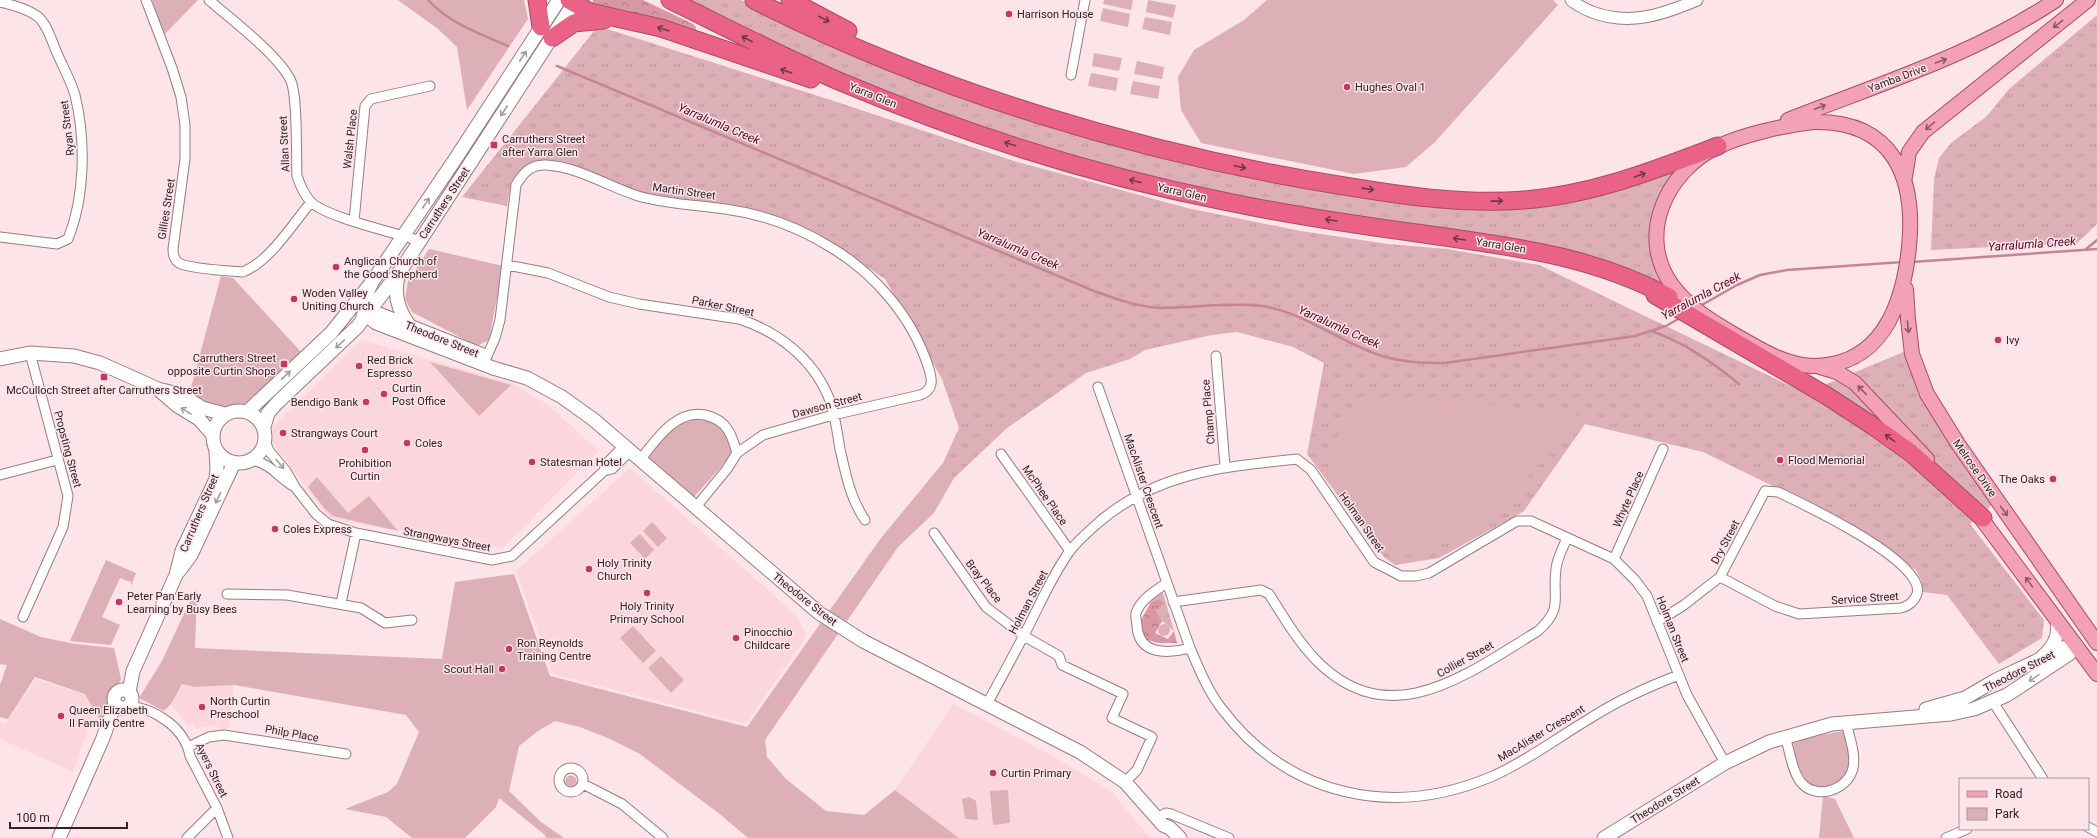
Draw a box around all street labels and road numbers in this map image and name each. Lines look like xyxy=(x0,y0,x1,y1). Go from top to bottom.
street label: Yamba Drive xyxy=(1866,61,1928,96)
street label: Yarra Glen xyxy=(847,80,899,111)
street label: Ryan Street xyxy=(58,99,77,156)
street label: Walsh Place xyxy=(341,108,360,170)
street label: Allan Street xyxy=(277,115,292,172)
street label: Carruthers Street xyxy=(416,164,473,242)
street label: Gillies Street xyxy=(155,177,178,240)
street label: Martin Street xyxy=(651,181,717,202)
street label: Yarra Glen xyxy=(1156,181,1208,204)
street label: Yarra Glen xyxy=(1475,235,1527,256)
street label: Parker Street xyxy=(691,294,756,320)
street label: Theodore Street xyxy=(403,319,481,360)
street label: Champ Place xyxy=(1199,379,1218,445)
street label: Dawson Street xyxy=(791,390,864,421)
street label: Propsting Street xyxy=(51,409,84,489)
street label: MacAlister Crescent xyxy=(1121,432,1166,530)
street label: Melrose Drive xyxy=(1950,437,1999,500)
street label: McPhee Place xyxy=(1019,463,1070,528)
street label: Whyte Place xyxy=(1610,469,1647,529)
street label: Carruthers Street xyxy=(177,472,222,554)
street label: Holman Street xyxy=(1336,490,1387,555)
street label: Dry Street xyxy=(1708,518,1743,566)
street label: Strangways Street xyxy=(402,525,492,554)
street label: Bray Place xyxy=(963,557,1005,606)
street label: Holman Street xyxy=(1006,568,1051,636)
street label: Theodore Street xyxy=(770,570,840,629)
street label: Service Street xyxy=(1831,590,1900,607)
street label: Holman Street xyxy=(1653,594,1692,665)
street label: Collier Street xyxy=(1435,638,1496,680)
street label: Theodore Street xyxy=(1981,648,2057,695)
street label: MacAlister Crescent xyxy=(1495,702,1587,764)
street label: Philp Place xyxy=(264,722,320,745)
street label: Ayers Street xyxy=(193,741,231,800)
street label: Theodore Street xyxy=(1629,774,1702,827)

